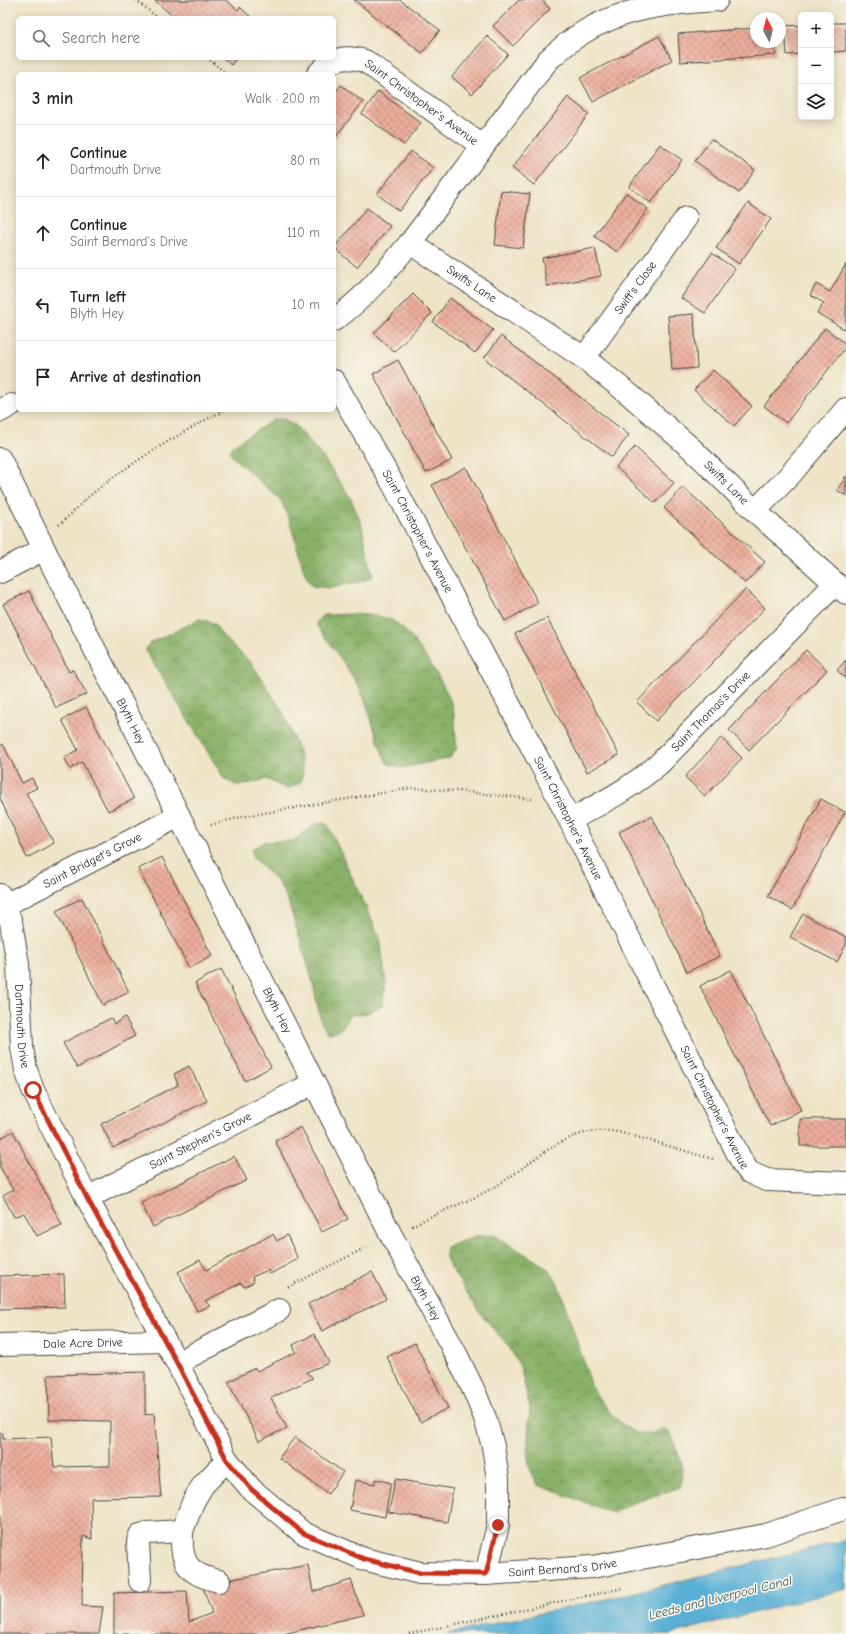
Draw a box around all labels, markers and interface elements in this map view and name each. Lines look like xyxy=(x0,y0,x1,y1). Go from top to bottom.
north arrow xyxy=(750,12,786,48)
map controls xyxy=(798,12,834,120)
button: + xyxy=(798,12,834,48)
search box xyxy=(16,16,336,60)
icon: search xyxy=(30,27,52,49)
text: Search here xyxy=(62,29,140,47)
button: − xyxy=(798,48,834,84)
street label: Saint Christopher's Avenue xyxy=(362,56,481,148)
button: layers xyxy=(798,84,834,120)
text: 3 min xyxy=(32,89,73,108)
text: Walk · 200 m xyxy=(245,91,320,106)
text: Continue xyxy=(70,144,127,162)
icon: ahead xyxy=(32,150,54,172)
text: 80 m xyxy=(290,153,320,168)
text: Dartmouth Drive xyxy=(70,162,161,177)
text: Continue xyxy=(70,216,127,234)
icon: ahead xyxy=(32,222,54,244)
text: 110 m xyxy=(287,225,320,240)
text: Saint Bernard's Drive xyxy=(70,234,188,249)
street label: Swift's Close xyxy=(611,259,659,317)
street label: Swifts Lane xyxy=(444,262,499,305)
text: Turn left xyxy=(70,288,126,306)
icon: left xyxy=(32,294,54,316)
text: 10 m xyxy=(292,297,320,312)
text: Blyth Hey xyxy=(70,306,123,321)
icon: arrive xyxy=(32,366,54,388)
text: Arrive at destination xyxy=(70,368,201,386)
street label: Swifts Lane xyxy=(701,458,751,508)
street label: Saint Christopher's Avenue xyxy=(379,467,456,595)
street label: Saint Thomas's Drive xyxy=(668,668,753,755)
street label: Blyth Hey xyxy=(114,696,149,747)
street label: Saint Christopher's Avenue xyxy=(531,754,606,882)
street label: Saint Bridget's Grove xyxy=(41,829,144,891)
street label: Dartmouth Drive xyxy=(12,984,33,1069)
street label: Blyth Hey xyxy=(260,985,295,1036)
street label: Saint Christopher's Avenue xyxy=(677,1043,752,1172)
route start xyxy=(24,1081,42,1099)
street label: Saint Stephen's Grove xyxy=(147,1109,254,1172)
street label: Blyth Hey xyxy=(408,1273,444,1324)
street label: Dale Acre Drive xyxy=(43,1335,123,1351)
route end xyxy=(489,1516,507,1534)
street label: Saint Bernard's Drive xyxy=(508,1556,618,1579)
water label: Leeds and Liverpool Canal xyxy=(647,1572,793,1623)

